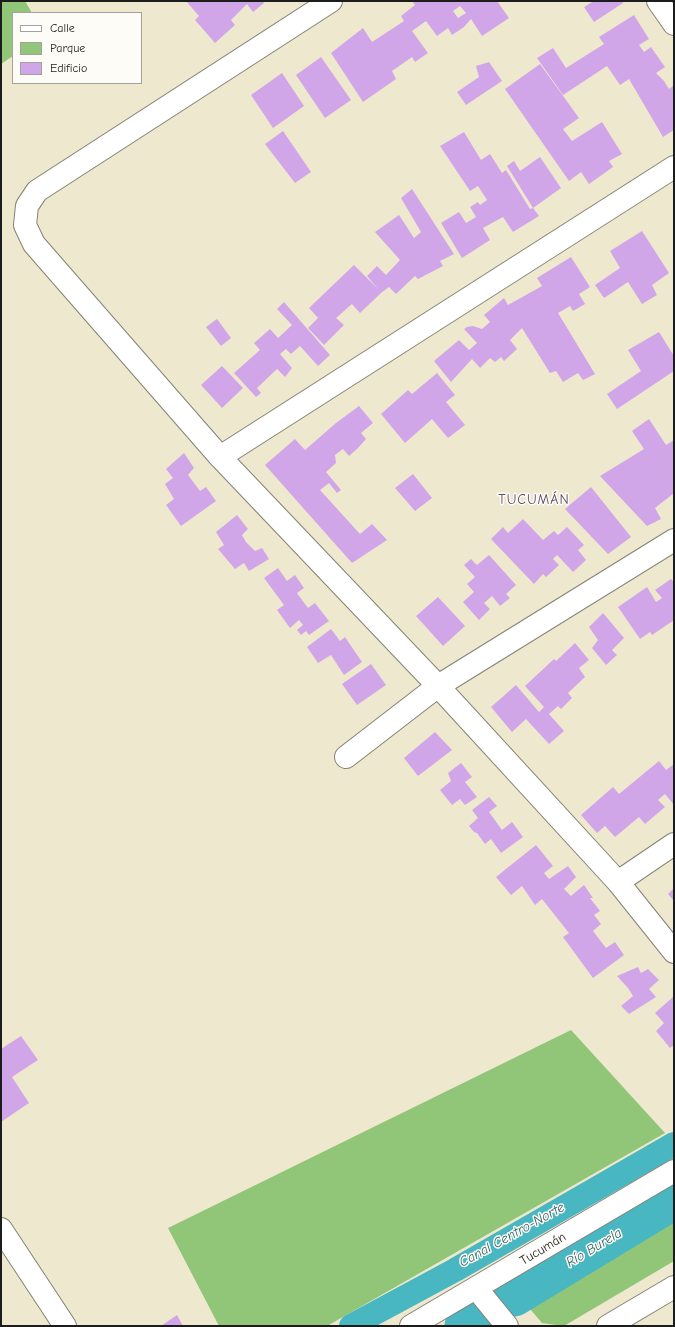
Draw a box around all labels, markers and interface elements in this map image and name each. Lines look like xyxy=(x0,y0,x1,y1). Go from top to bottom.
legend xyxy=(12,12,142,84)
text: Calle xyxy=(50,21,75,35)
text: Parque xyxy=(50,41,85,55)
text: Edificio xyxy=(50,61,87,75)
district label: TUCUMÁN xyxy=(498,492,570,508)
water label: Canal Centro-Norte xyxy=(456,1199,568,1271)
water label: Río Burela xyxy=(563,1225,625,1271)
street label: Tucumán xyxy=(517,1229,569,1269)

